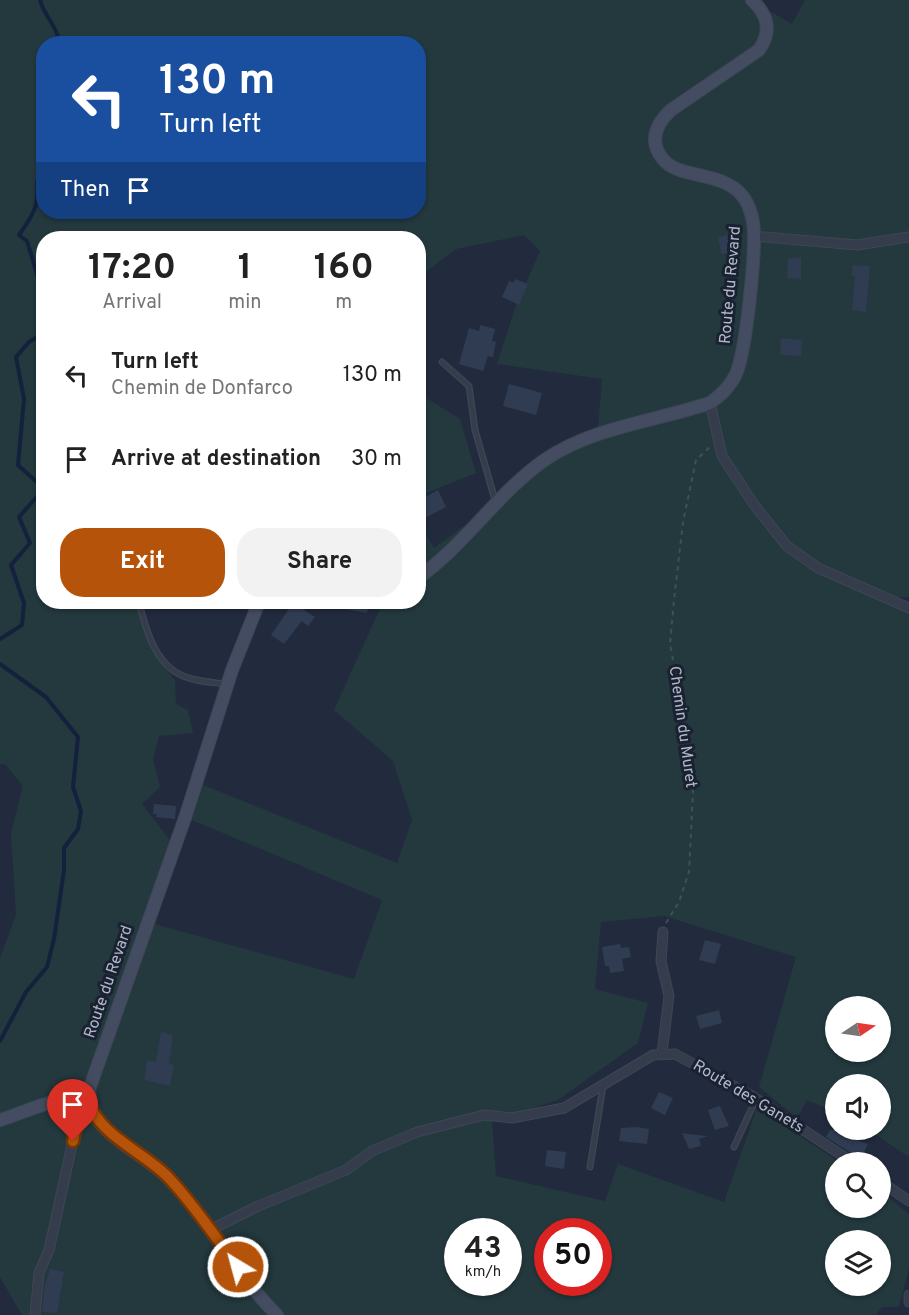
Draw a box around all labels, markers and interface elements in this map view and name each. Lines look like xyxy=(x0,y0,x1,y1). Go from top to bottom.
text: 130 m xyxy=(159,56,275,109)
icon: left xyxy=(60,60,138,138)
text: Turn left xyxy=(159,108,261,142)
icon: arrive xyxy=(122,174,155,207)
text: Then xyxy=(60,177,110,204)
street label: Route du Revard xyxy=(716,225,746,345)
text: 17:20 xyxy=(88,246,176,292)
text: 1 xyxy=(238,246,252,292)
text: 160 xyxy=(314,246,374,292)
text: Arrival xyxy=(102,290,162,316)
text: min xyxy=(228,290,262,316)
text: m xyxy=(335,290,352,316)
text: Turn left xyxy=(111,349,199,376)
icon: left xyxy=(60,359,93,392)
text: 130 m xyxy=(343,362,402,389)
text: Chemin de Donfarco xyxy=(111,376,293,402)
icon: arrive xyxy=(60,443,93,476)
text: Arrive at destination xyxy=(111,446,321,473)
text: 30 m xyxy=(351,446,402,473)
button: Exit xyxy=(60,528,225,597)
button: Share xyxy=(237,528,402,597)
street label: Chemin du Muret xyxy=(664,665,700,789)
street label: Route du Revard xyxy=(80,923,138,1041)
north arrow xyxy=(825,996,891,1062)
map controls xyxy=(825,996,891,1296)
street label: Route des Ganets xyxy=(689,1056,807,1138)
button: sound xyxy=(825,1074,891,1140)
pin xyxy=(47,1079,98,1141)
icon: arrive xyxy=(56,1088,89,1121)
button: search xyxy=(825,1152,891,1218)
speed limit sign: 50 xyxy=(534,1218,612,1296)
button: layers xyxy=(825,1230,891,1296)
text: 43 xyxy=(464,1231,502,1268)
position arrow xyxy=(206,1235,270,1299)
text: km/h xyxy=(465,1263,501,1282)

